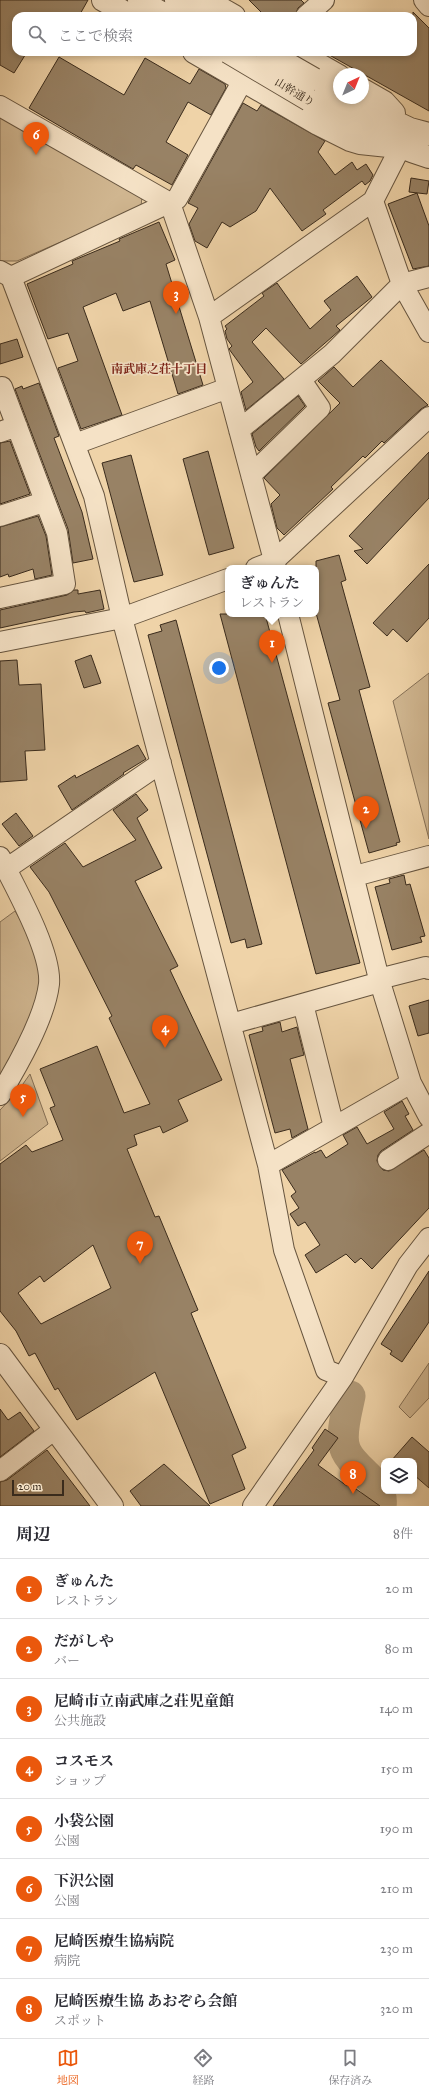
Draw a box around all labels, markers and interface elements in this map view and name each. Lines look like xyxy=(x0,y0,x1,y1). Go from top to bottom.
search box xyxy=(12,12,417,56)
icon: search xyxy=(26,23,48,45)
text: ここで検索 xyxy=(58,27,133,45)
north arrow xyxy=(333,68,369,104)
street label: 山幹通り xyxy=(273,76,317,109)
pin: 6 xyxy=(23,122,49,155)
pin: 3 xyxy=(163,281,189,314)
district label: 南武庫之荘十丁目 xyxy=(111,362,207,376)
popup xyxy=(225,565,319,617)
text: ぎゅんた xyxy=(240,574,300,592)
text: レストラン xyxy=(240,595,304,611)
pin: 1 xyxy=(259,630,285,663)
your location xyxy=(209,658,229,678)
pin: 2 xyxy=(353,796,379,829)
pin: 4 xyxy=(152,1015,178,1048)
pin: 5 xyxy=(10,1084,36,1117)
pin: 7 xyxy=(127,1231,153,1264)
map controls xyxy=(381,1458,417,1494)
button: layers xyxy=(381,1458,417,1494)
pin: 8 xyxy=(340,1461,366,1494)
scale bar xyxy=(12,1478,64,1497)
text: 20 m xyxy=(18,1480,41,1493)
text: 周辺 xyxy=(16,1524,50,1545)
text: 8件 xyxy=(393,1526,413,1542)
text: ぎゅんた xyxy=(54,1572,114,1590)
text: 1 xyxy=(26,1581,32,1597)
text: 20 m xyxy=(385,1581,413,1597)
text: レストラン xyxy=(54,1593,119,1609)
text: だがしや xyxy=(54,1632,114,1650)
text: 2 xyxy=(26,1641,32,1657)
text: 80 m xyxy=(385,1641,413,1657)
text: バー xyxy=(54,1653,80,1669)
text: 尼崎市立南武庫之荘児童館 xyxy=(54,1692,234,1710)
text: 3 xyxy=(26,1701,32,1717)
text: 140 m xyxy=(379,1701,413,1717)
text: 公共施設 xyxy=(54,1713,106,1729)
text: コスモス xyxy=(54,1752,114,1770)
text: 4 xyxy=(25,1761,33,1777)
text: 150 m xyxy=(381,1761,413,1777)
text: ショップ xyxy=(54,1773,106,1789)
text: 小袋公園 xyxy=(54,1812,114,1830)
text: 5 xyxy=(26,1821,32,1837)
text: 190 m xyxy=(380,1821,413,1837)
text: 公園 xyxy=(54,1833,80,1849)
text: 下沢公園 xyxy=(54,1872,114,1890)
text: 6 xyxy=(26,1881,32,1897)
text: 210 m xyxy=(380,1881,413,1897)
text: 公園 xyxy=(54,1893,80,1909)
text: 尼崎医療生協病院 xyxy=(54,1932,174,1950)
text: 7 xyxy=(26,1941,32,1957)
text: 230 m xyxy=(380,1941,413,1957)
text: 病院 xyxy=(54,1953,80,1969)
text: 尼崎医療生協 あおぞら会館 xyxy=(54,1992,237,2010)
text: 8 xyxy=(26,2001,32,2017)
text: 320 m xyxy=(380,2001,413,2017)
text: スポット xyxy=(54,2013,106,2029)
tab: 地図 xyxy=(57,2047,79,2087)
tab: 経路 xyxy=(192,2047,214,2087)
tab: 保存済み xyxy=(328,2047,372,2087)

